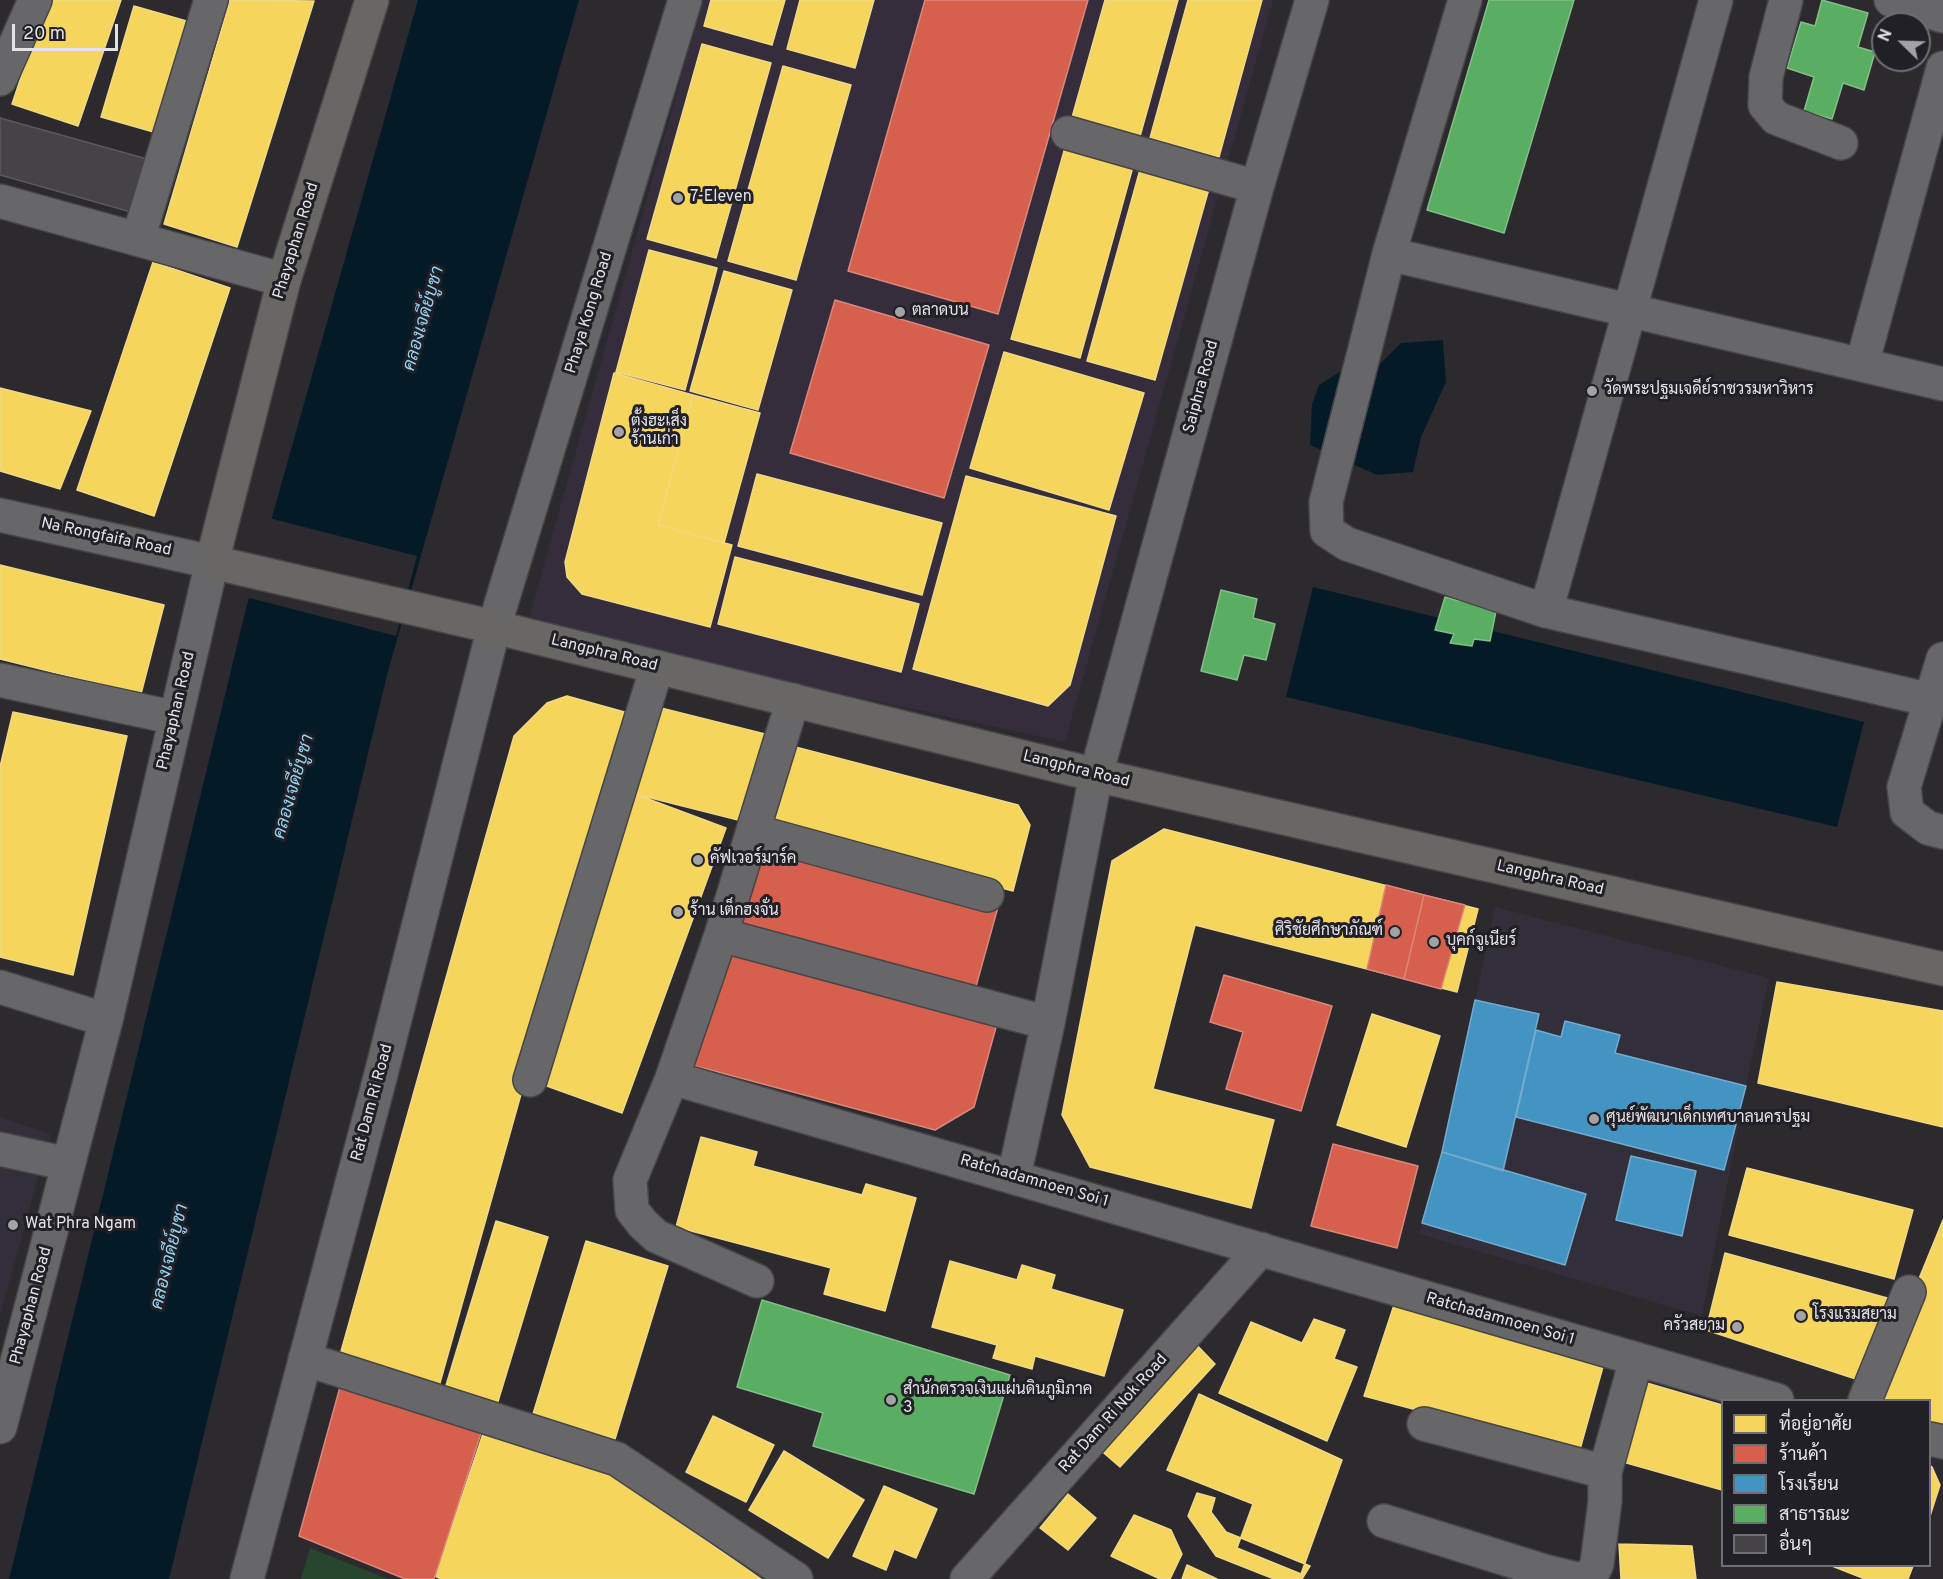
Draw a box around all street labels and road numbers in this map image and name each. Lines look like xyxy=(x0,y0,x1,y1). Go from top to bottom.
street label: Phayaphan Road xyxy=(270,180,324,302)
street label: Phaya Kong Road xyxy=(562,250,618,376)
street label: Saiphra Road xyxy=(1180,338,1224,436)
street label: Na Rongfaifa Road xyxy=(39,515,173,561)
street label: Langphra Road xyxy=(549,631,659,677)
street label: Phayaphan Road xyxy=(154,650,200,772)
street label: Langphra Road xyxy=(1021,747,1131,793)
street label: Langphra Road xyxy=(1495,857,1605,901)
street label: Rat Dam Ri Road xyxy=(348,1042,398,1164)
street label: Ratchadamnoen Soi 1 xyxy=(958,1152,1110,1212)
street label: Phayaphan Road xyxy=(7,1245,57,1367)
street label: Ratchadamnoen Soi 1 xyxy=(1424,1290,1576,1350)
street label: Rat Dam Ri Nok Road xyxy=(1056,1351,1172,1477)

